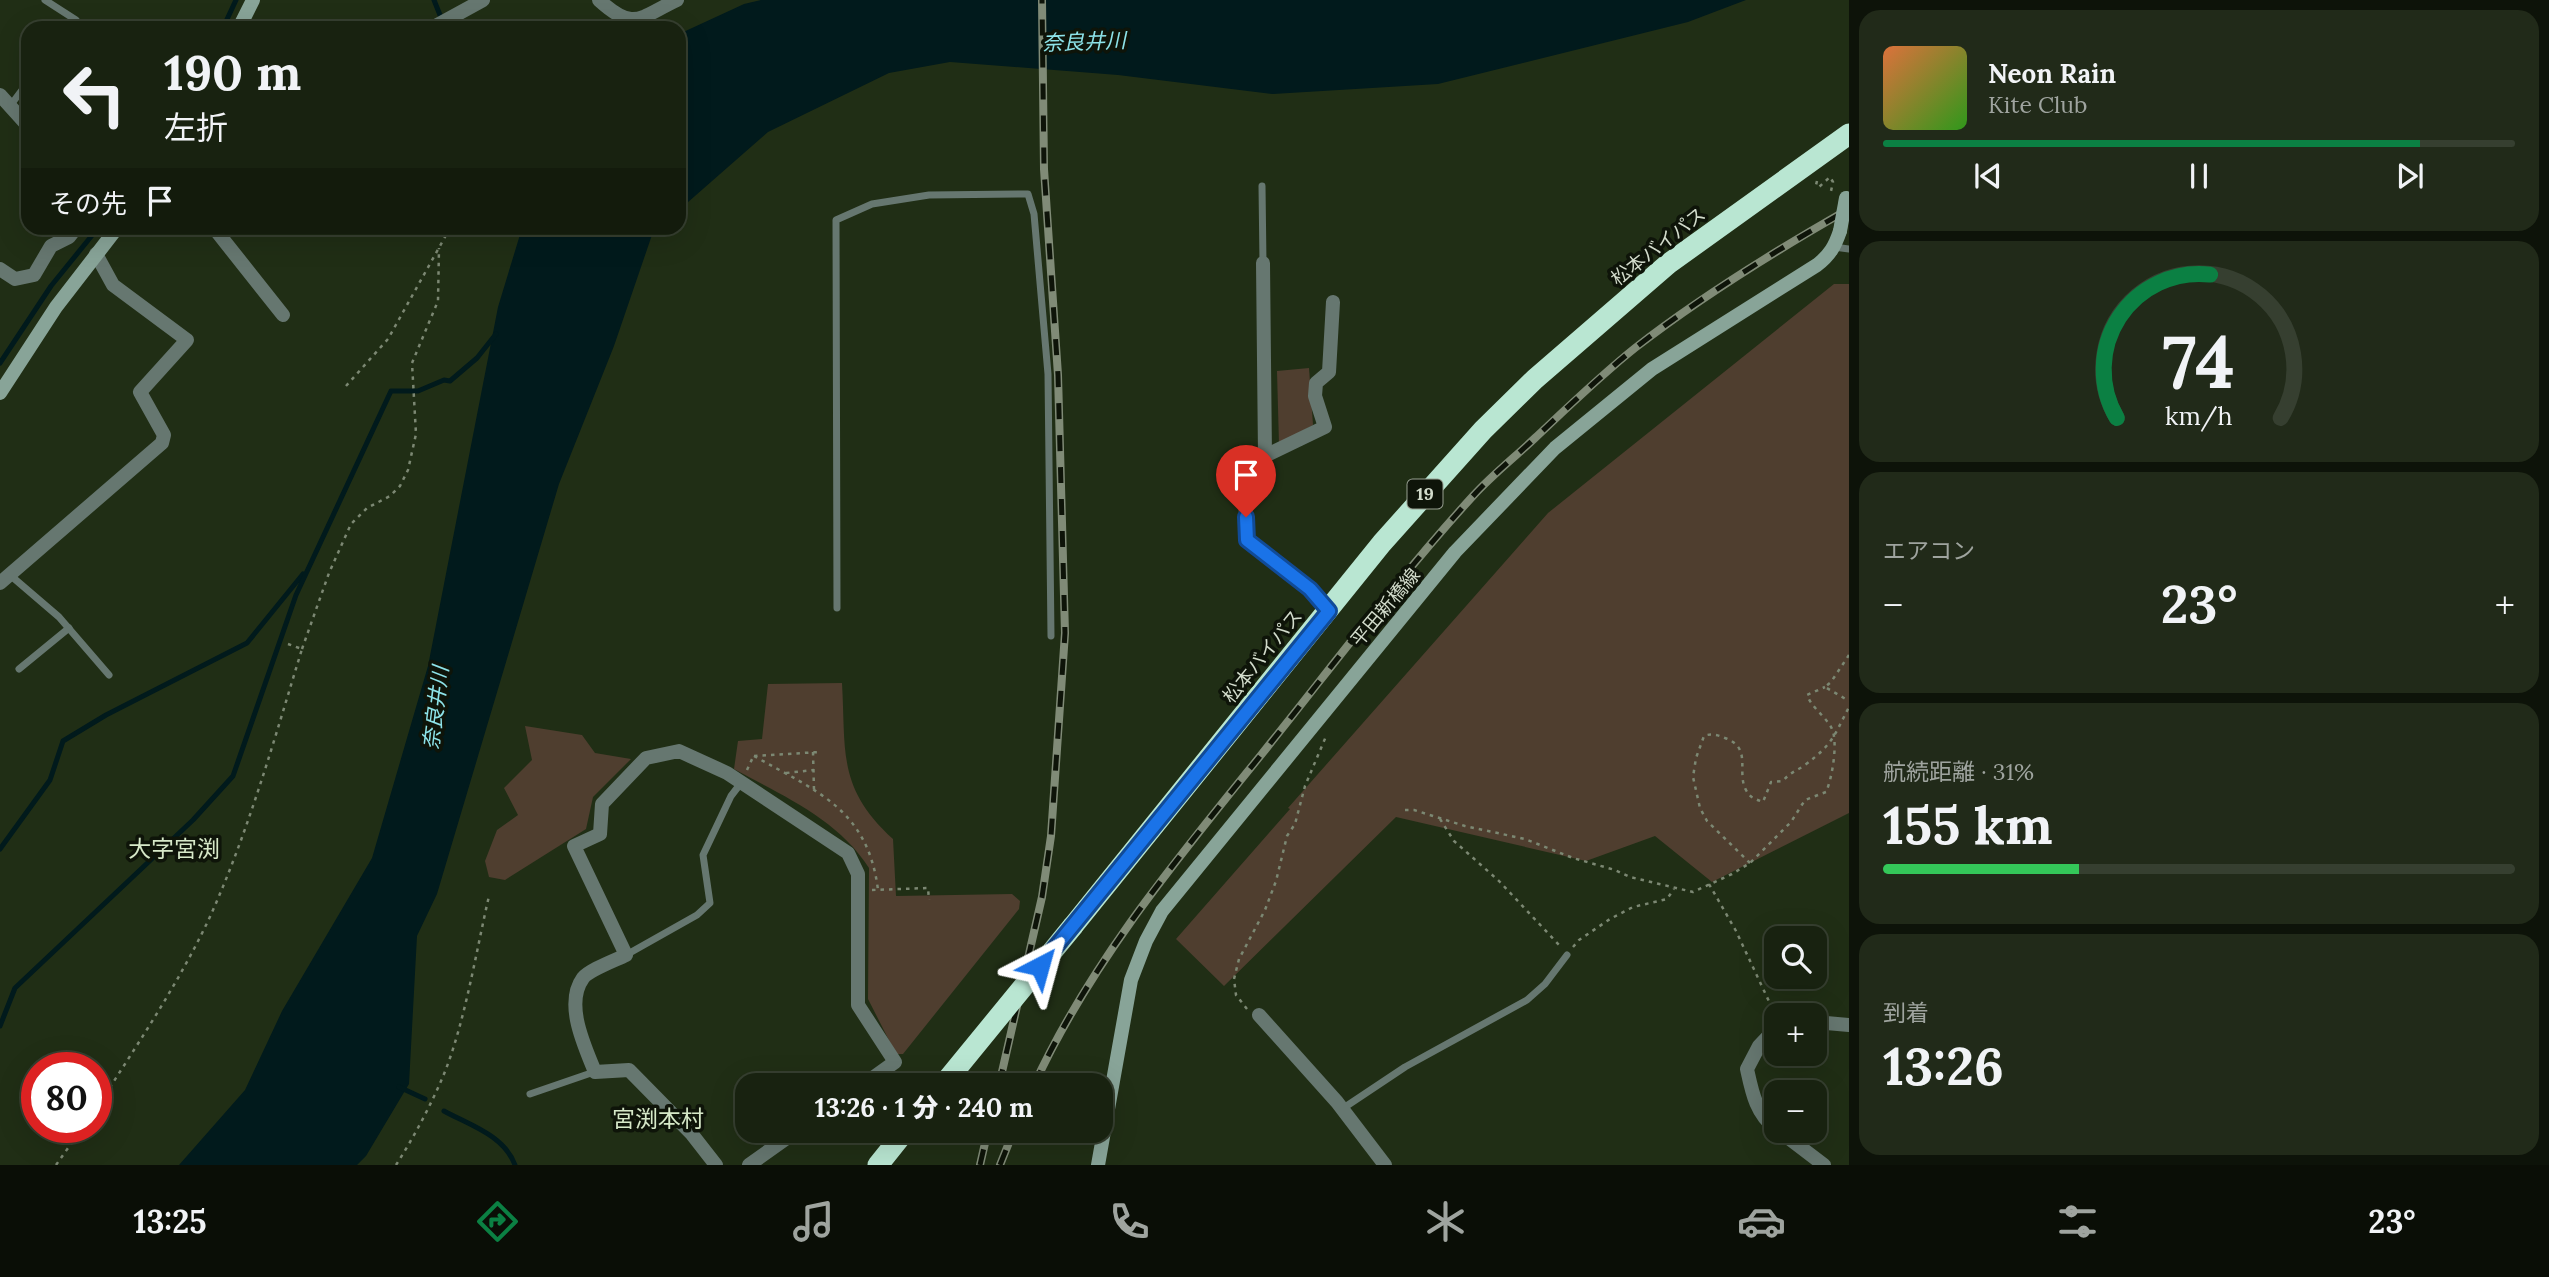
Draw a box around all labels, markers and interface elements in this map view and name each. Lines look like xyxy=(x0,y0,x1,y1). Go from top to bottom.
water label: 奈良井川 xyxy=(1042,26,1128,56)
text: 190 m xyxy=(164,41,301,103)
icon: left xyxy=(49,49,140,140)
text: Neon Rain xyxy=(1988,57,2116,90)
text: Kite Club xyxy=(1988,90,2087,119)
text: 左折 xyxy=(164,107,228,148)
icon: previous xyxy=(1969,157,2007,195)
icon: pause xyxy=(2180,157,2218,195)
icon: next xyxy=(2391,157,2429,195)
icon: arrive xyxy=(141,182,179,220)
text: その先 xyxy=(49,187,127,220)
street label: 松本バイパス xyxy=(1606,202,1710,290)
text: 74 xyxy=(2163,315,2235,408)
text: km/h xyxy=(2165,399,2233,431)
pin xyxy=(1216,445,1276,517)
icon: arrive xyxy=(1227,456,1265,494)
road number: 19 xyxy=(1408,480,1442,508)
text: エアコン xyxy=(1883,536,1975,565)
street label: 平田新橋線 xyxy=(1345,563,1425,651)
text: 23° xyxy=(2161,571,2237,637)
text: − xyxy=(1883,581,1903,629)
text: + xyxy=(2495,581,2515,629)
street label: 松本バイパス xyxy=(1217,604,1307,708)
water label: 奈良井川 xyxy=(417,663,454,751)
text: 航続距離 · 31% xyxy=(1883,757,2034,786)
text: 155 km xyxy=(1883,792,2053,858)
district label: 大字宮渕 xyxy=(128,834,220,863)
map controls xyxy=(1764,926,1827,1143)
button: search xyxy=(1764,926,1827,989)
position arrow xyxy=(1003,929,1077,1003)
text: 到着 xyxy=(1883,998,1929,1027)
button: + xyxy=(1764,1003,1827,1066)
text: 13:26 xyxy=(1883,1033,2004,1099)
speed limit sign: 80 xyxy=(21,1052,112,1143)
button: − xyxy=(1764,1080,1827,1143)
text: 13:26 · 1 分 · 240 m xyxy=(815,1091,1033,1124)
district label: 宮渕本村 xyxy=(612,1104,704,1133)
icon: directions xyxy=(473,1197,522,1246)
icon: music xyxy=(789,1197,838,1246)
icon: phone xyxy=(1105,1197,1154,1246)
icon: climate xyxy=(1421,1197,1470,1246)
icon: car xyxy=(1737,1197,1786,1246)
icon: filters xyxy=(2053,1197,2102,1246)
text: 13:25 xyxy=(133,1201,207,1242)
text: 23° xyxy=(2368,1201,2416,1242)

